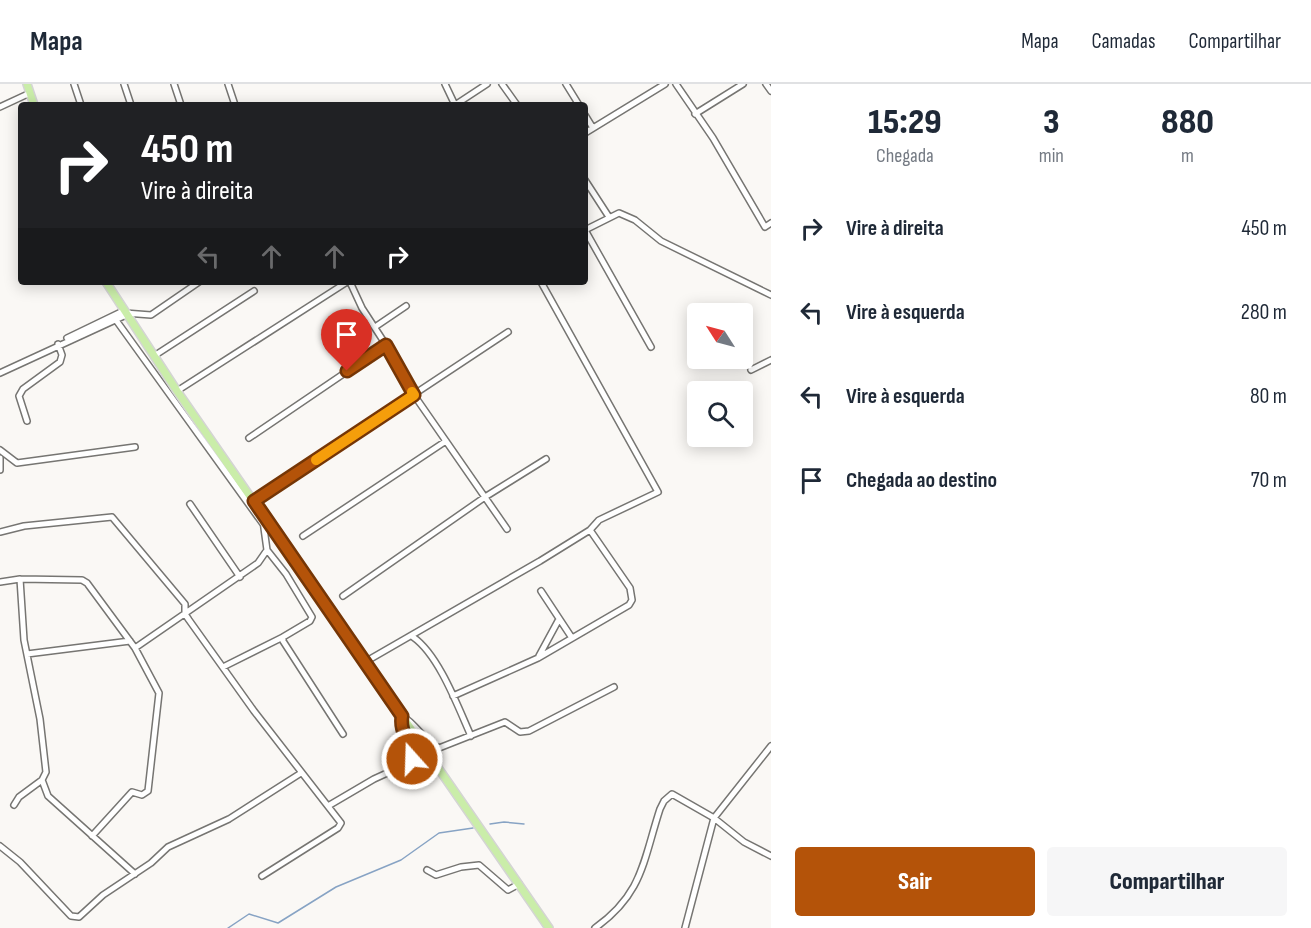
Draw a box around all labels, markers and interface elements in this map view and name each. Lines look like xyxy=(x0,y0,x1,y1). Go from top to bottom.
text: Mapa xyxy=(30,25,83,58)
text: Mapa xyxy=(1021,29,1059,54)
text: Camadas xyxy=(1092,29,1155,54)
text: Compartilhar xyxy=(1188,29,1281,54)
text: 15:29 xyxy=(868,101,942,144)
text: 3 xyxy=(1043,101,1060,144)
text: 880 xyxy=(1161,101,1214,144)
text: 450 m xyxy=(141,124,233,175)
icon: right xyxy=(42,126,120,204)
text: Chegada xyxy=(876,144,934,168)
text: min xyxy=(1039,144,1064,168)
text: m xyxy=(1181,144,1194,168)
text: Vire à direita xyxy=(141,175,253,207)
icon: right xyxy=(795,212,828,245)
text: Vire à direita xyxy=(846,215,944,242)
text: 450 m xyxy=(1241,215,1287,242)
icon: left xyxy=(192,240,225,273)
icon: ahead xyxy=(255,240,288,273)
icon: ahead xyxy=(318,240,351,273)
icon: right xyxy=(381,240,414,273)
icon: left xyxy=(795,296,828,329)
text: Vire à esquerda xyxy=(846,299,965,326)
text: 280 m xyxy=(1241,299,1287,326)
north arrow xyxy=(687,303,753,369)
map controls xyxy=(687,303,753,447)
pin xyxy=(321,309,372,371)
icon: arrive xyxy=(330,318,363,351)
icon: left xyxy=(795,380,828,413)
button: search xyxy=(687,381,753,447)
text: Vire à esquerda xyxy=(846,383,965,410)
text: 80 m xyxy=(1250,383,1287,410)
icon: arrive xyxy=(795,464,828,497)
text: Chegada ao destino xyxy=(846,467,997,494)
text: 70 m xyxy=(1251,467,1287,494)
position arrow xyxy=(380,727,444,791)
button: Sair xyxy=(795,847,1035,916)
button: Compartilhar xyxy=(1047,847,1287,916)

